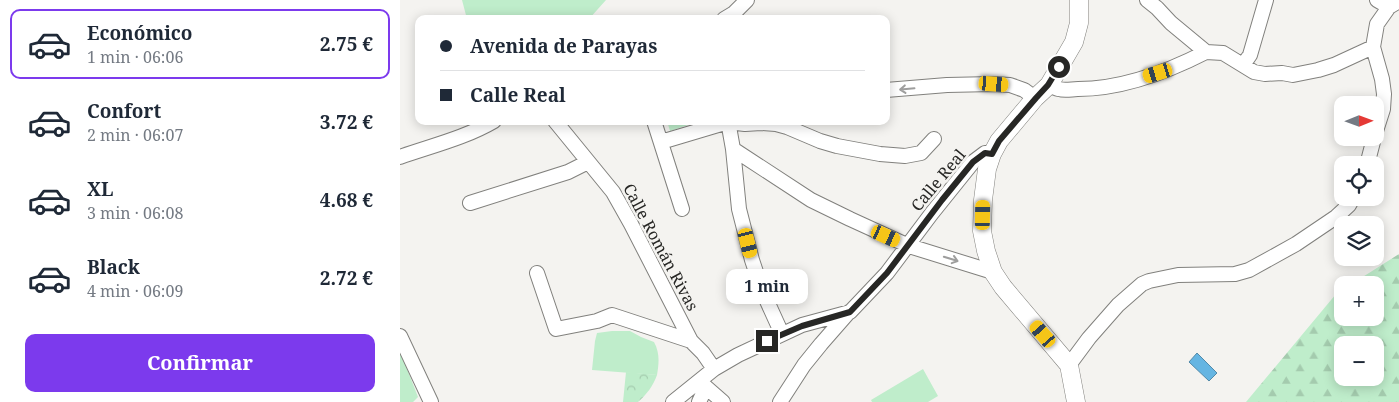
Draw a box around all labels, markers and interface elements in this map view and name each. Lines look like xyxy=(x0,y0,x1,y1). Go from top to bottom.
text: Económico xyxy=(87,20,193,46)
icon: car xyxy=(27,22,72,67)
text: 2.75 € xyxy=(320,31,373,57)
text: Avenida de Parayas xyxy=(470,33,657,59)
text: 1 min · 06:06 xyxy=(87,46,183,68)
route start xyxy=(1048,56,1070,78)
car xyxy=(1141,61,1174,85)
car xyxy=(978,75,1009,93)
text: Calle Real xyxy=(470,82,566,108)
one-way arrow xyxy=(899,85,915,94)
north arrow xyxy=(1334,96,1384,146)
map controls xyxy=(1334,96,1384,386)
text: Confort xyxy=(87,98,161,124)
icon: car xyxy=(27,100,72,145)
text: 3.72 € xyxy=(320,109,373,135)
text: 2 min · 06:07 xyxy=(87,124,183,146)
street label: Calle Real xyxy=(906,144,970,216)
button: locate xyxy=(1334,156,1384,206)
text: XL xyxy=(87,176,113,202)
icon: car xyxy=(27,178,72,223)
street label: Calle Román Rivas xyxy=(618,180,704,314)
text: 4.68 € xyxy=(320,187,373,213)
car xyxy=(975,200,990,230)
text: 3 min · 06:08 xyxy=(87,202,183,224)
button: layers xyxy=(1334,216,1384,266)
car xyxy=(869,223,902,249)
car xyxy=(737,227,758,259)
text: Black xyxy=(87,254,140,280)
one-way arrow xyxy=(942,254,958,264)
icon: car xyxy=(27,256,72,301)
text: 2.72 € xyxy=(320,265,373,291)
callout: 1 min xyxy=(726,268,808,304)
text: 1 min xyxy=(744,275,790,297)
button: + xyxy=(1334,276,1384,326)
text: 4 min · 06:09 xyxy=(87,280,183,302)
car xyxy=(1027,318,1058,350)
route end xyxy=(756,330,778,352)
button: Confirmar xyxy=(25,334,375,392)
button: − xyxy=(1334,336,1384,386)

